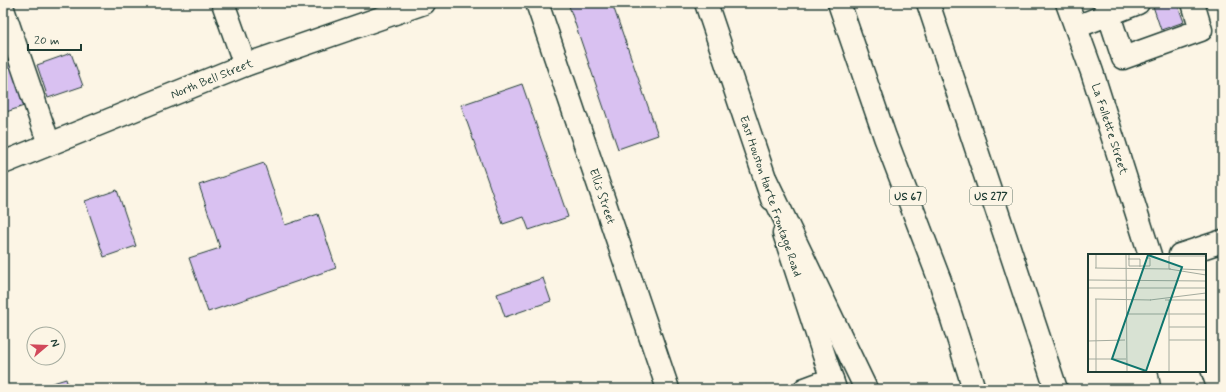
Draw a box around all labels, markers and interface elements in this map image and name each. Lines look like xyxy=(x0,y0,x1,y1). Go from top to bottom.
scale bar xyxy=(28,26,81,52)
text: 20 m xyxy=(34,33,60,49)
street label: North Bell Street xyxy=(168,56,255,103)
street label: La Follette Street xyxy=(1087,81,1131,177)
street label: East Houston Harte Frontage Road xyxy=(735,114,805,279)
street label: Ellis Street xyxy=(585,167,619,227)
road number: US 67 xyxy=(890,187,926,205)
road number: US 277 xyxy=(970,187,1012,205)
inset map xyxy=(1088,254,1206,372)
north arrow xyxy=(26,326,66,366)
text: N xyxy=(47,337,62,349)

